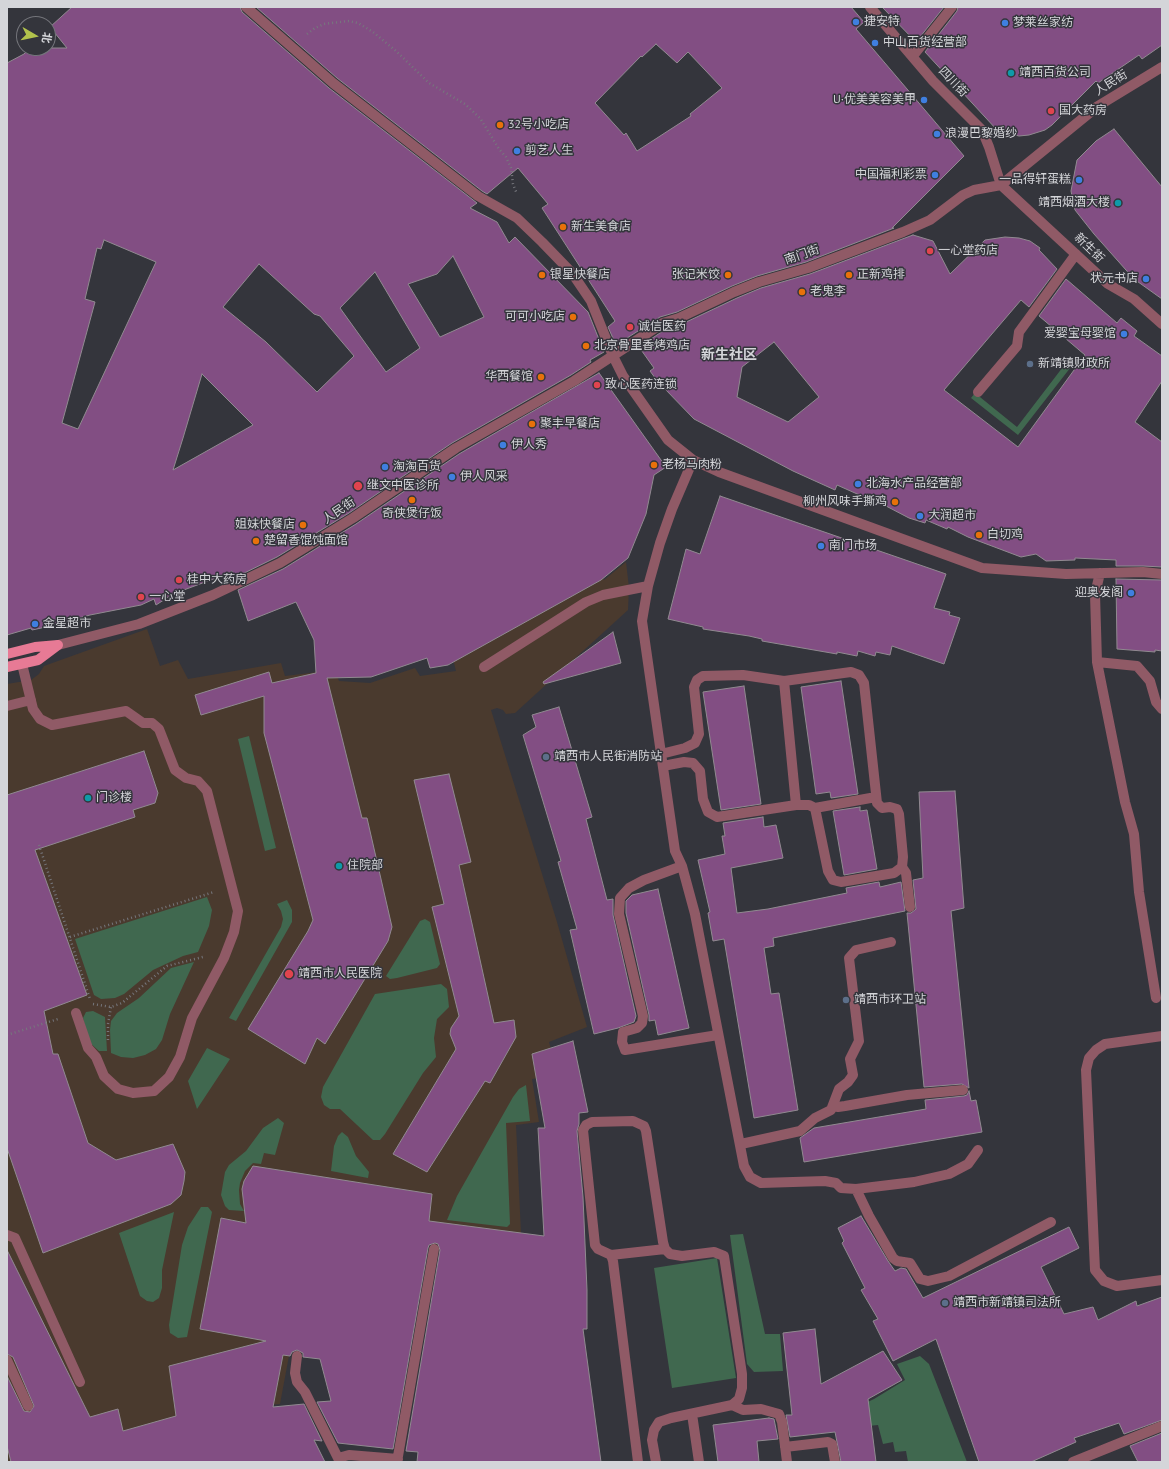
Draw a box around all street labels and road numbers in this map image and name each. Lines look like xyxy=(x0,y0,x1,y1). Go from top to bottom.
street label: 四川街 xyxy=(935,64,971,100)
street label: 人民街 xyxy=(1092,67,1130,99)
street label: 新生街 xyxy=(1071,230,1107,266)
street label: 南门街 xyxy=(783,242,821,268)
street label: 人民街 xyxy=(320,495,358,527)

